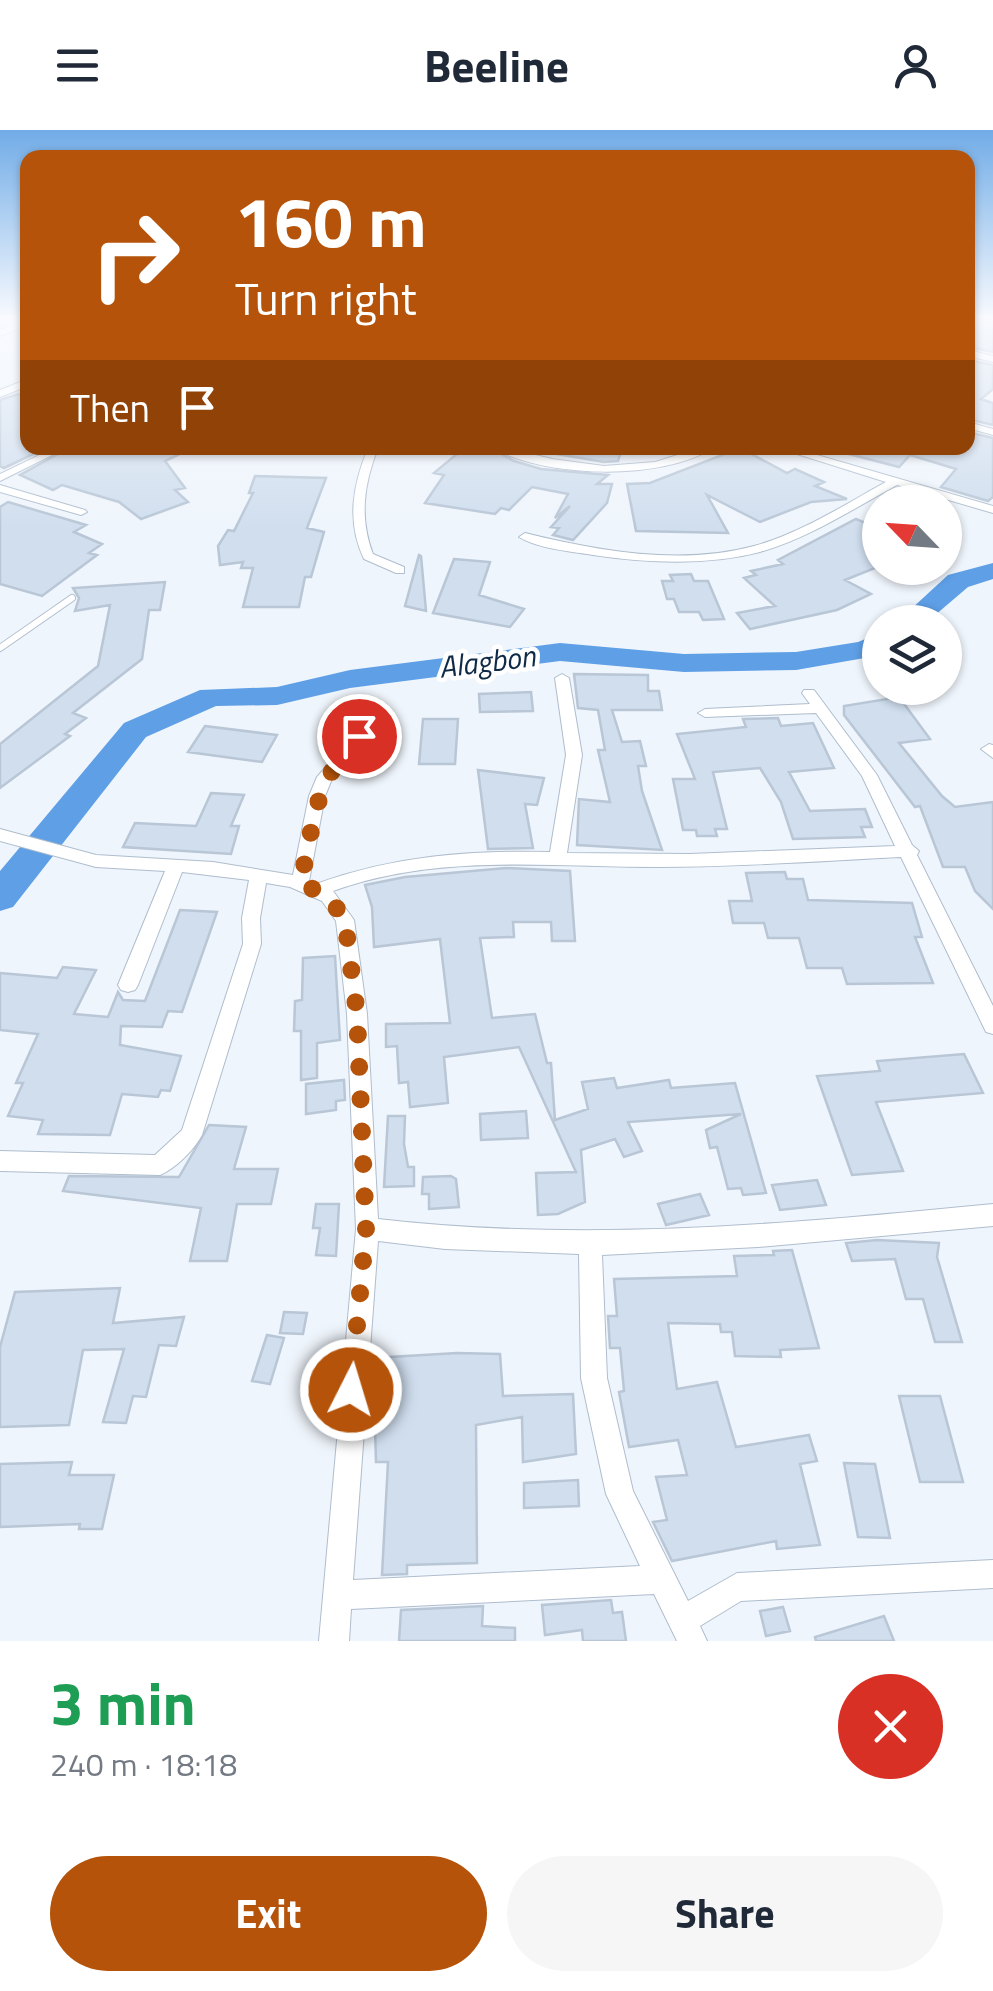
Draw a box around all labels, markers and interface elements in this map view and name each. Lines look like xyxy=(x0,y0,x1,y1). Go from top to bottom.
text: Beeline xyxy=(424,31,569,99)
icon: menu xyxy=(50,38,105,93)
icon: person xyxy=(888,38,943,93)
text: 160 m xyxy=(235,168,427,274)
icon: right xyxy=(70,190,200,320)
text: Turn right xyxy=(235,264,417,332)
text: Then xyxy=(70,379,150,437)
icon: arrive xyxy=(170,380,225,435)
north arrow xyxy=(862,485,962,585)
map controls xyxy=(862,485,962,705)
button: layers xyxy=(862,605,962,705)
water label: Alagbon xyxy=(436,632,539,690)
pin xyxy=(317,694,402,779)
icon: arrive xyxy=(332,709,387,764)
position arrow xyxy=(299,1338,403,1442)
text: 3 min xyxy=(50,1657,196,1748)
button: close xyxy=(838,1674,943,1779)
text: 240 m · 18:18 xyxy=(50,1740,237,1788)
button: Exit xyxy=(50,1856,487,1971)
button: Share xyxy=(507,1856,943,1971)

